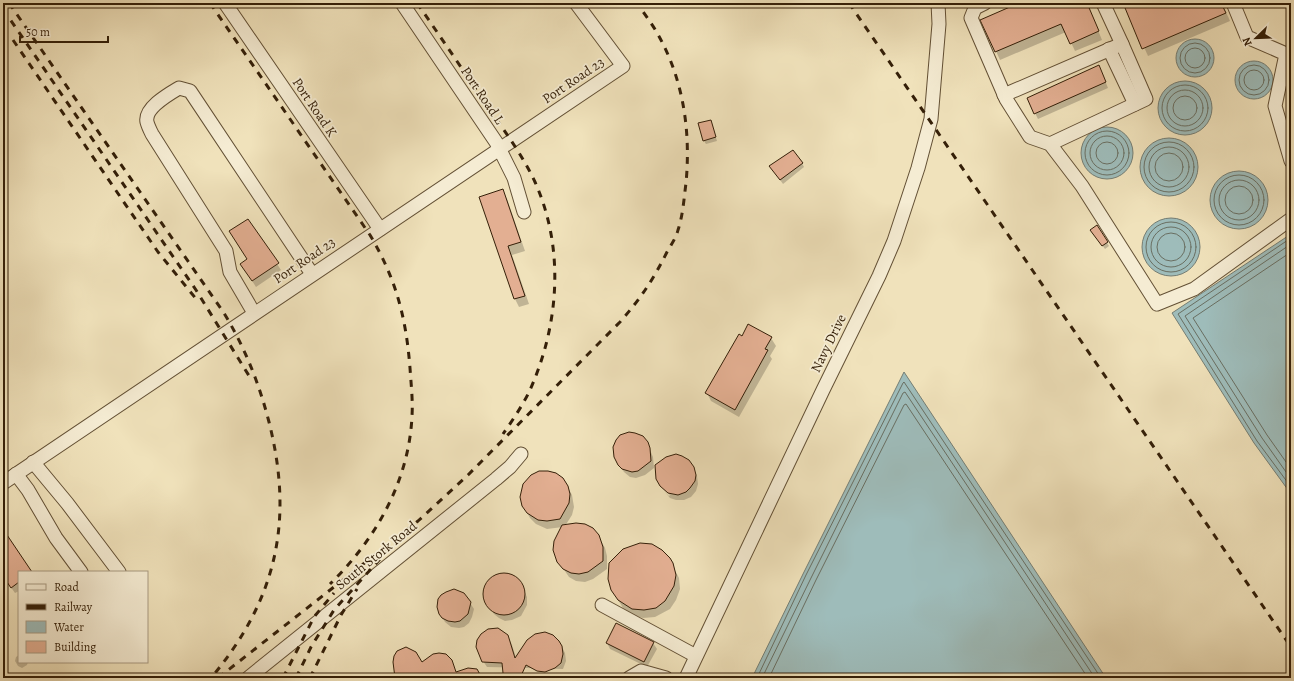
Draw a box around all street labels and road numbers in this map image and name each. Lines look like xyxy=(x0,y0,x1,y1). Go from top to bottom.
street label: Port Road 23 xyxy=(538,53,608,108)
street label: Port Road L xyxy=(456,63,509,129)
street label: Port Road K xyxy=(288,74,341,141)
street label: Port Road 23 xyxy=(269,233,339,288)
street label: Navy Drive xyxy=(806,311,851,376)
street label: South Stork Road xyxy=(332,516,421,594)

